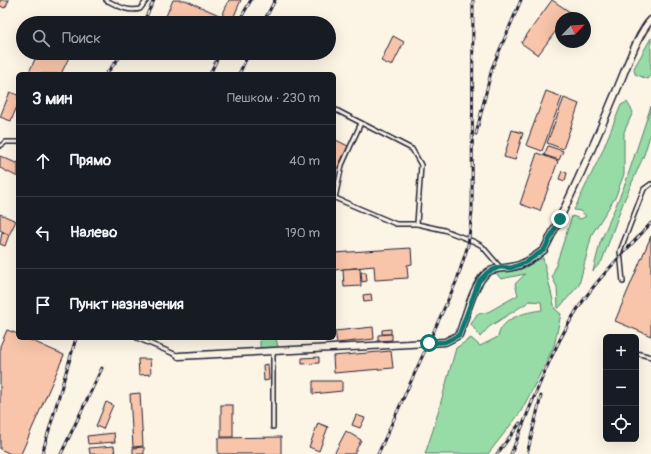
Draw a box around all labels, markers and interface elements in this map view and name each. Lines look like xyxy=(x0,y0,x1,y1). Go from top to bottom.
north arrow xyxy=(555,12,591,48)
search box xyxy=(16,16,336,60)
icon: search xyxy=(30,27,52,49)
text: Поиск xyxy=(62,29,101,48)
text: 3 мин xyxy=(32,88,72,109)
text: Пешком · 230 m xyxy=(227,90,320,106)
icon: ahead xyxy=(32,150,54,172)
text: Прямо xyxy=(70,151,111,170)
text: 40 m xyxy=(289,153,320,169)
route end xyxy=(551,210,569,228)
icon: left xyxy=(32,222,54,244)
text: Налево xyxy=(70,223,117,242)
text: 190 m xyxy=(285,225,320,241)
icon: arrive xyxy=(32,294,54,316)
text: Пункт назначения xyxy=(70,295,184,314)
route start xyxy=(420,334,438,352)
map controls xyxy=(603,334,639,442)
button: + xyxy=(603,334,639,370)
button: − xyxy=(603,370,639,406)
button: locate xyxy=(603,406,639,442)

